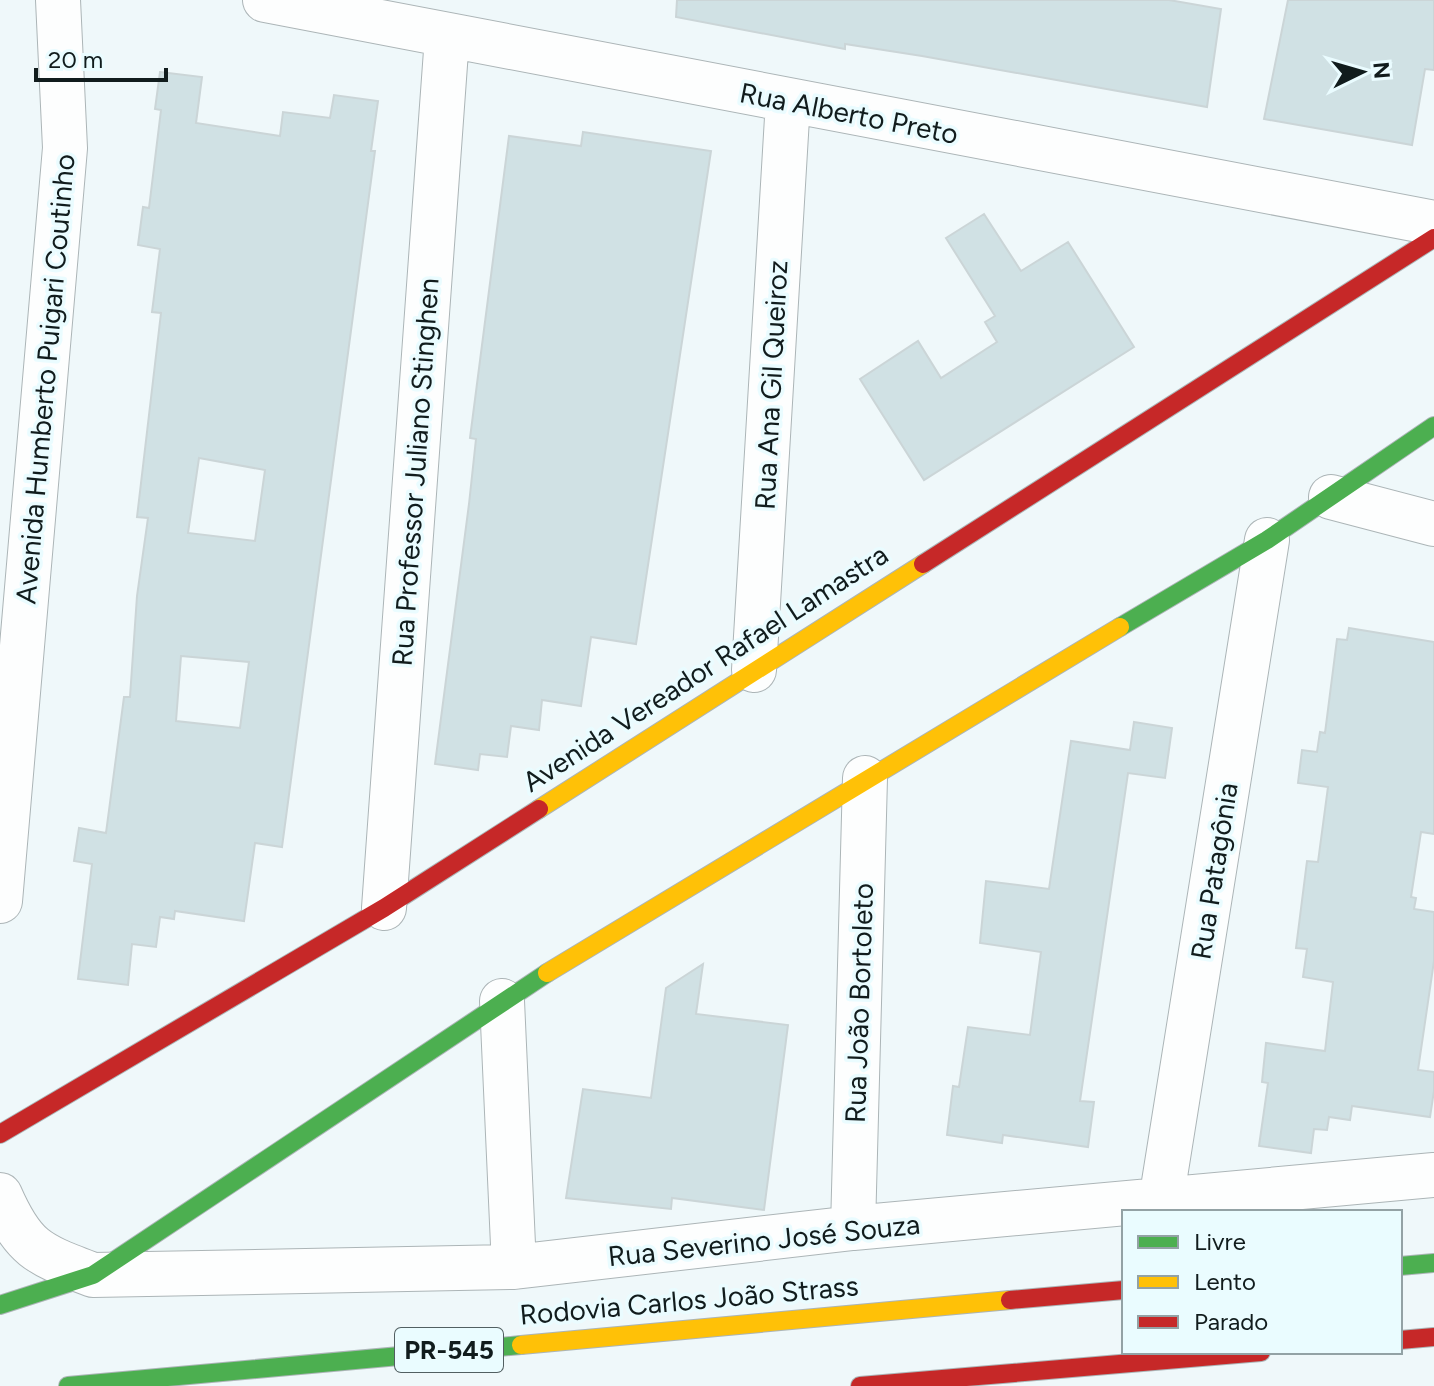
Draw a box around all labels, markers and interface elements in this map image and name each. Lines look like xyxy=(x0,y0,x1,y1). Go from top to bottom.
scale bar xyxy=(36,32,166,82)
north arrow xyxy=(1322,32,1402,112)
text: 20 m xyxy=(48,45,103,74)
text: N xyxy=(1367,61,1396,80)
street label: Rua Alberto Preto xyxy=(737,75,961,151)
street label: Avenida Humberto Puigari Coutinho xyxy=(8,153,82,605)
street label: Rua Ana Gil Queiroz xyxy=(747,259,795,511)
street label: Rua Professor Juliano Stinghen xyxy=(384,277,446,667)
street label: Avenida Vereador Rafael Lamastra xyxy=(516,537,894,799)
street label: Rua Patagônia xyxy=(1183,780,1245,962)
street label: Rua João Bortoleto xyxy=(838,882,880,1124)
street label: Rua Severino José Souza xyxy=(606,1207,922,1273)
legend xyxy=(1122,1210,1402,1354)
text: Livre xyxy=(1194,1227,1246,1256)
text: Lento xyxy=(1194,1267,1256,1296)
street label: Rodovia Carlos João Strass xyxy=(518,1268,860,1332)
text: Parado xyxy=(1194,1307,1268,1336)
road number: PR-545 xyxy=(395,1328,503,1372)

